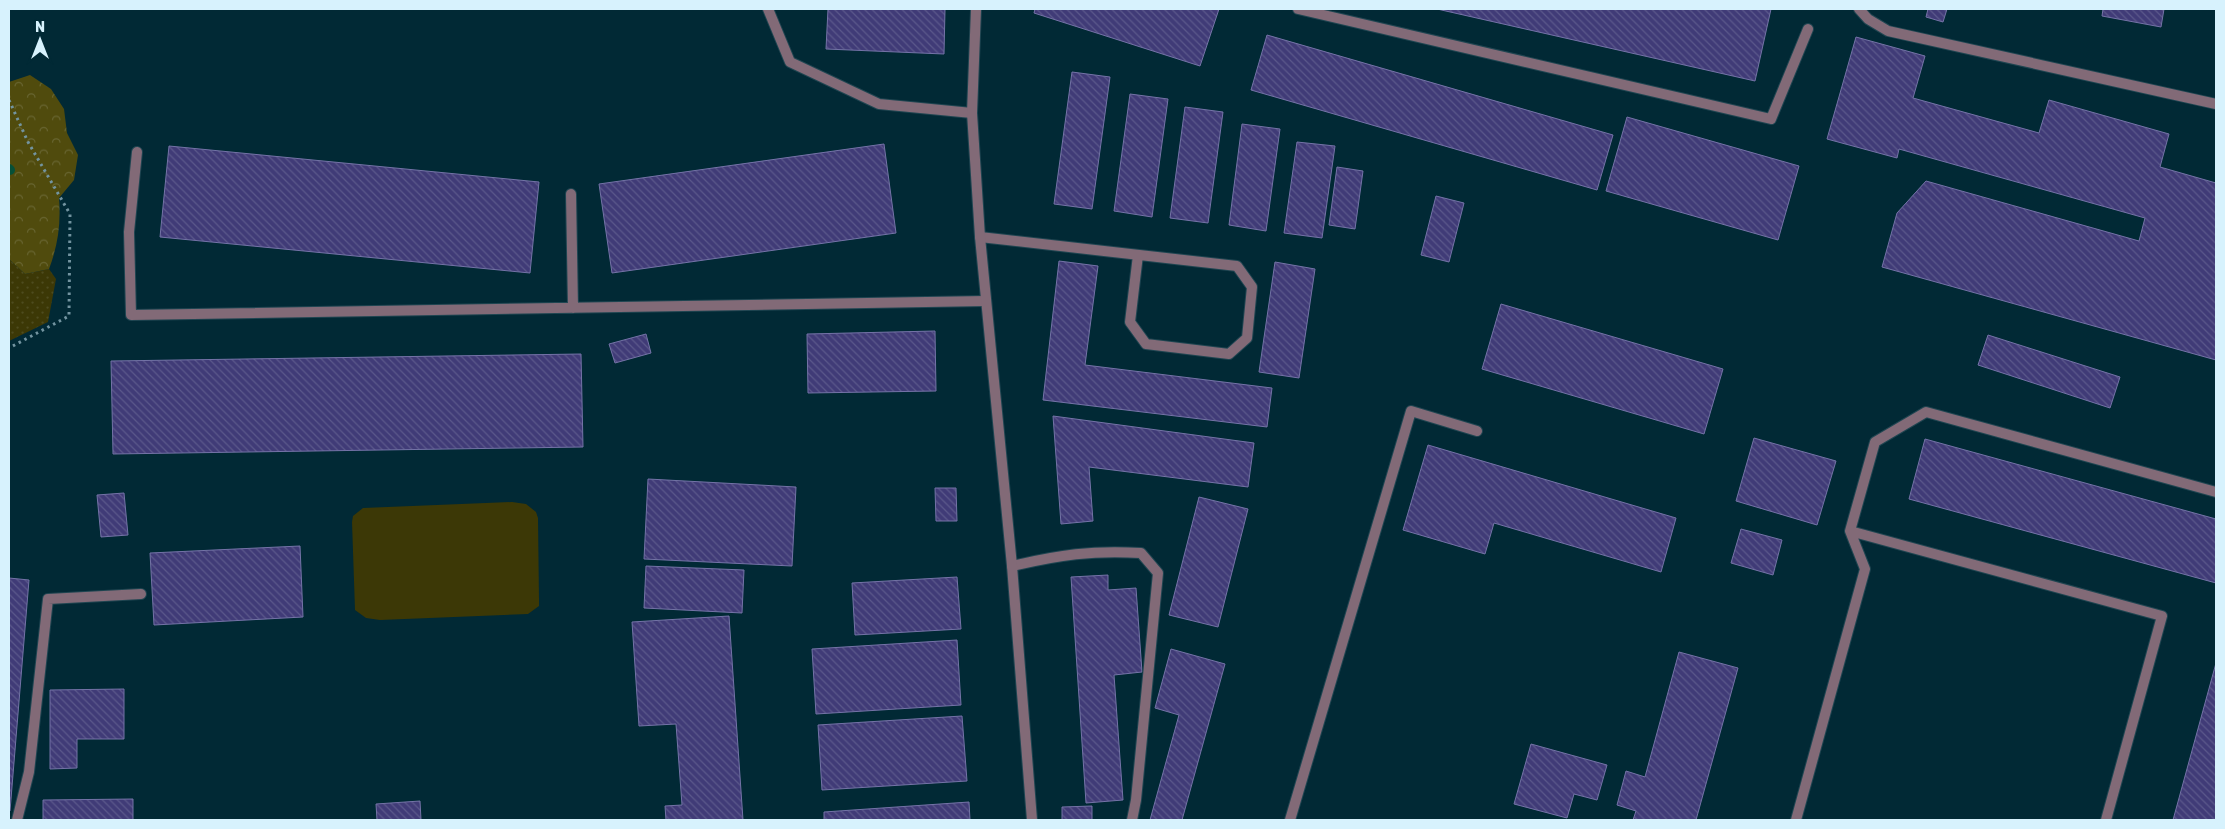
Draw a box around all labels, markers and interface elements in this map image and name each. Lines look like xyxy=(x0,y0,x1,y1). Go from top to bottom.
north arrow xyxy=(15,15,65,65)
text: N xyxy=(35,19,45,36)

